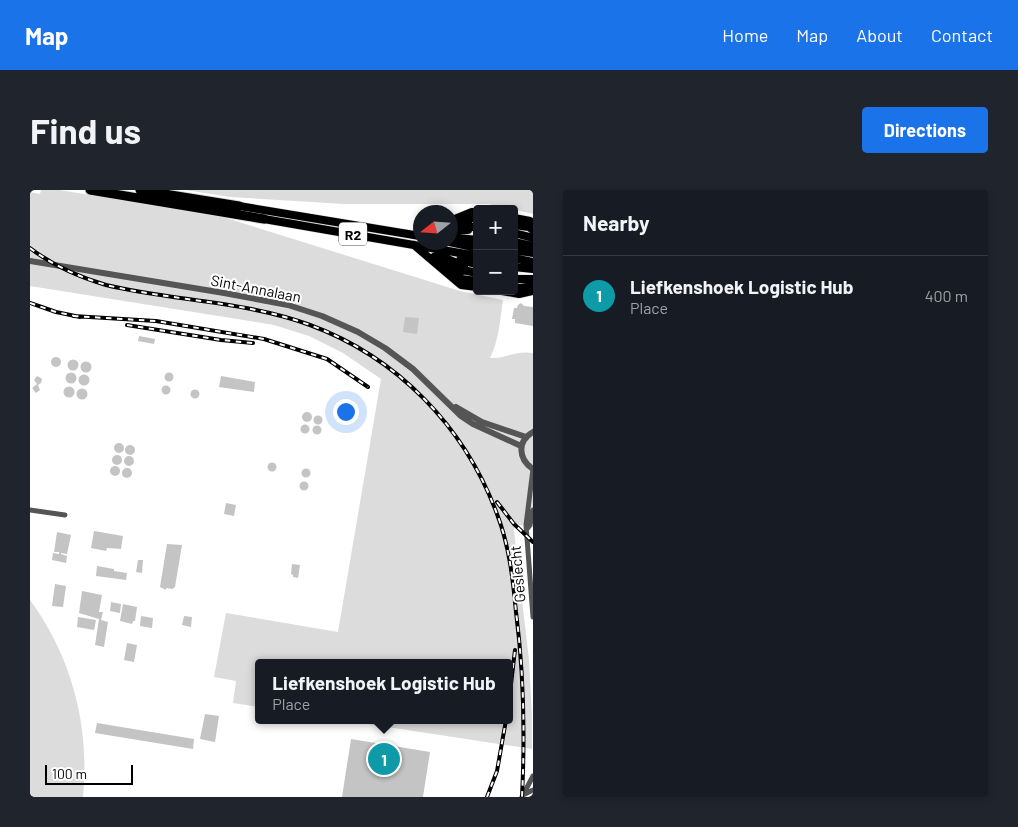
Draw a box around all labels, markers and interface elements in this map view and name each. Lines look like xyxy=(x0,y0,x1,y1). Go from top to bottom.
text: Map xyxy=(25,21,68,50)
text: Home xyxy=(722,24,768,46)
text: Map xyxy=(796,24,828,46)
text: About xyxy=(856,24,903,46)
text: Contact xyxy=(931,24,993,46)
button: Directions xyxy=(862,107,988,153)
text: Find us xyxy=(30,109,141,151)
north arrow xyxy=(413,205,458,250)
map controls xyxy=(473,205,518,295)
button: + xyxy=(473,205,518,250)
text: Nearby xyxy=(583,210,649,235)
road number: R2 xyxy=(339,223,367,246)
button: − xyxy=(473,250,518,295)
street label: Sint-Annalaan xyxy=(209,270,303,306)
text: Liefkenshoek Logistic Hub xyxy=(630,275,853,298)
text: 1 xyxy=(596,286,602,305)
text: 400 m xyxy=(925,286,968,305)
text: Place xyxy=(630,298,668,317)
your location xyxy=(333,399,359,425)
street label: Geslecht xyxy=(506,545,528,603)
popup xyxy=(255,659,513,724)
text: Liefkenshoek Logistic Hub xyxy=(272,671,496,694)
text: Place xyxy=(272,694,310,713)
pin: 1 xyxy=(368,740,400,778)
scale bar xyxy=(45,762,132,785)
text: 100 m xyxy=(52,765,87,782)

